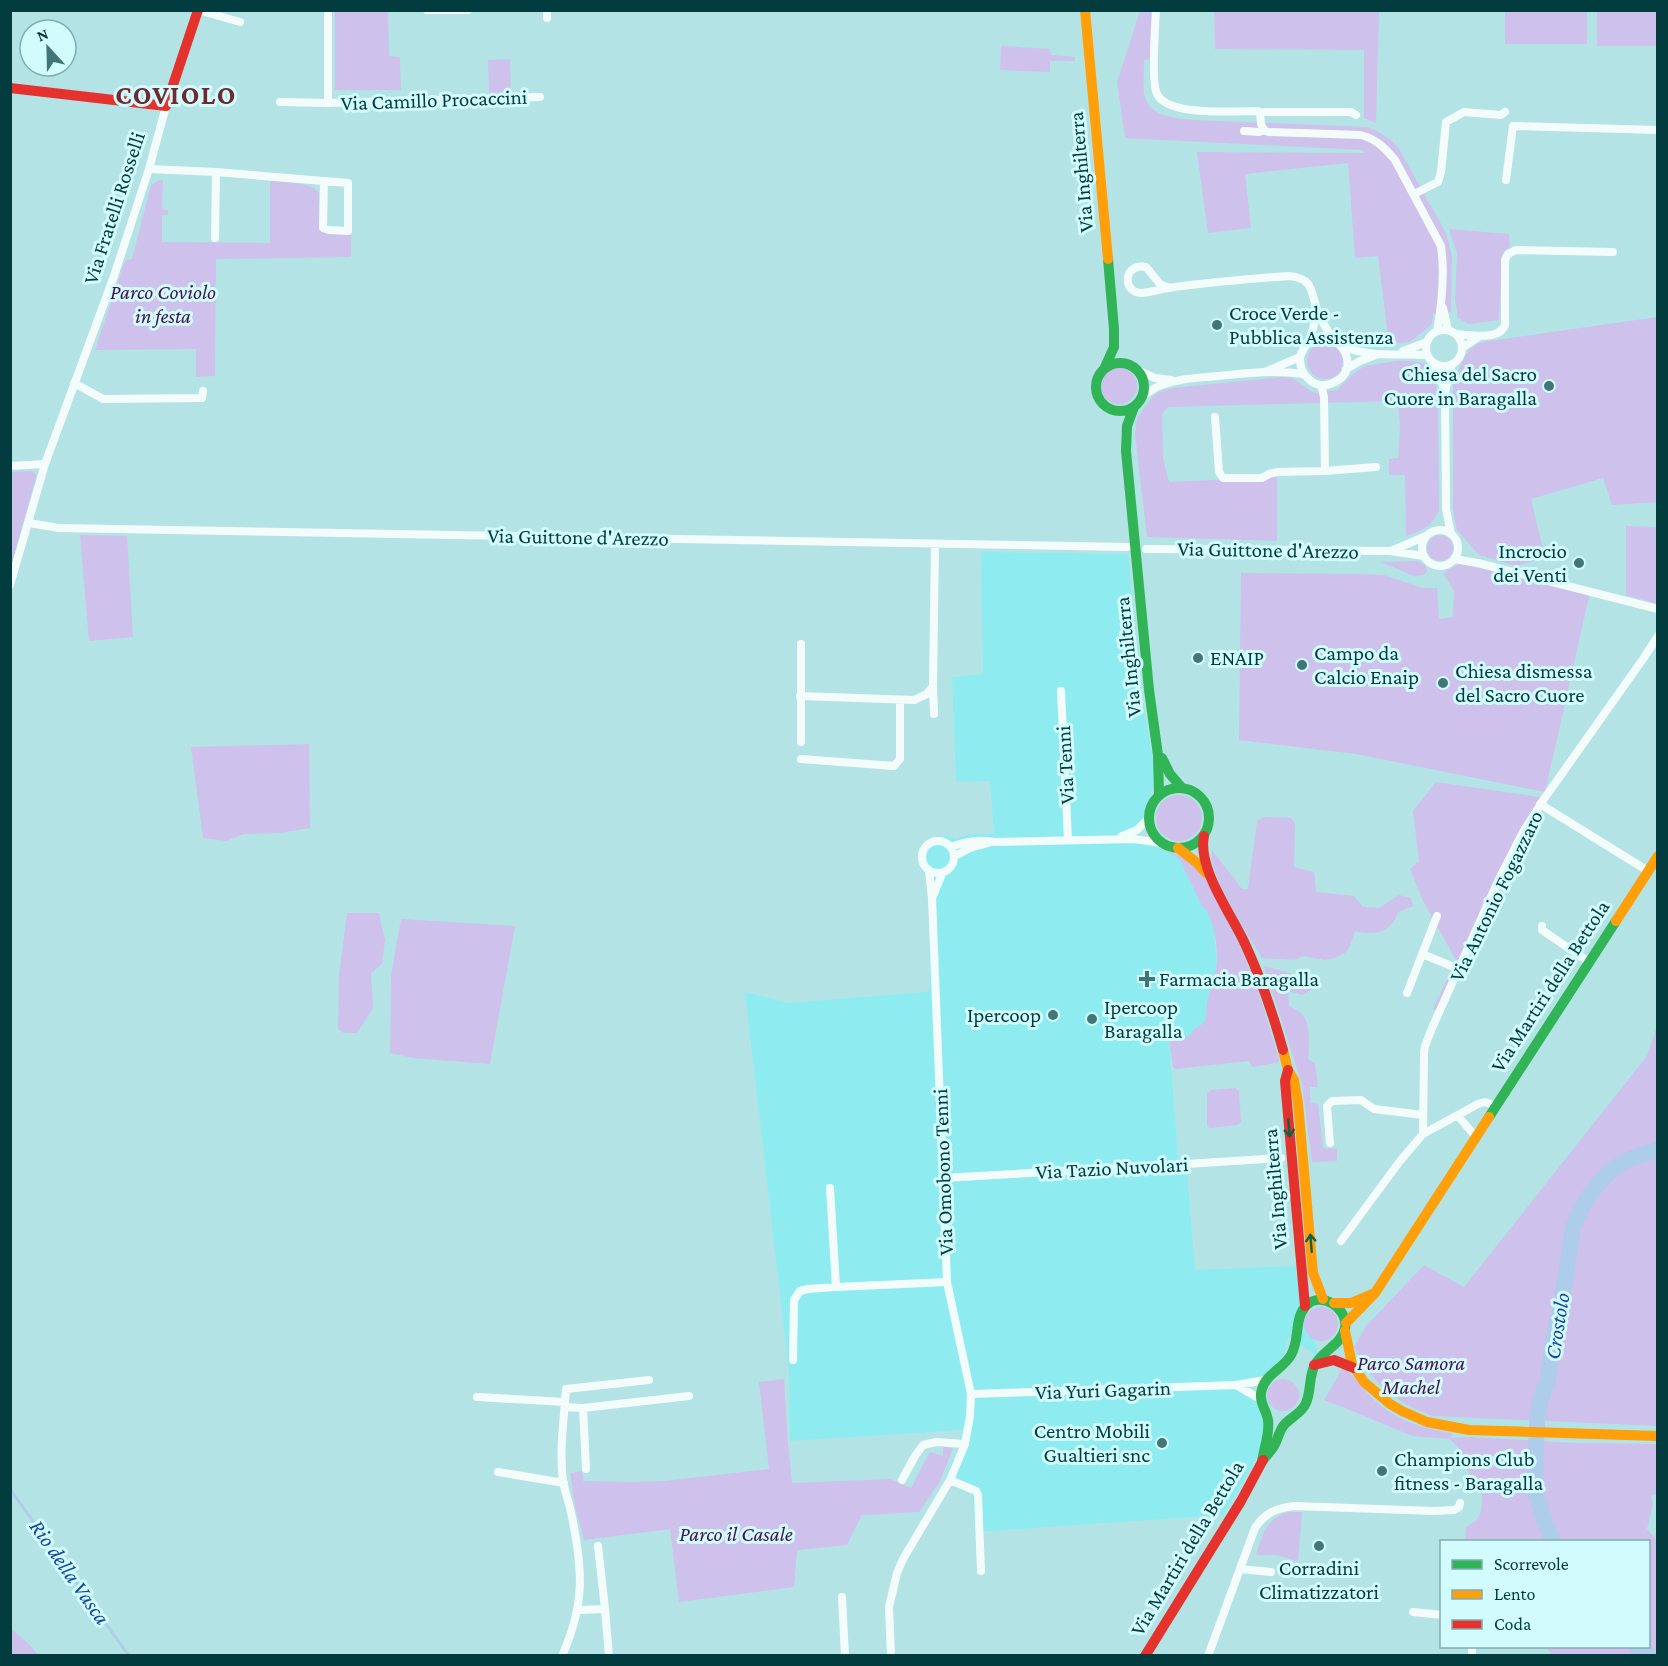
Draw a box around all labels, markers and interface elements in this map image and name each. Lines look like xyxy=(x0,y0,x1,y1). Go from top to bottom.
north arrow xyxy=(18,18,78,78)
text: N xyxy=(34,25,51,44)
district label: COVIOLO xyxy=(115,80,237,110)
street label: Via Camillo Procaccini xyxy=(340,85,528,115)
street label: Via Inghilterra xyxy=(1064,110,1098,233)
street label: Via Fratelli Rosselli xyxy=(78,129,150,287)
park label: Parco Coviolo in festa xyxy=(110,280,216,328)
place label: Croce Verde - Pubblica Assistenza xyxy=(1229,301,1394,349)
marker: Croce Verde - Pubblica Assistenza xyxy=(1210,318,1224,332)
place label: Chiesa del Sacro Cuore in Baragalla xyxy=(1384,362,1537,410)
marker: Chiesa del Sacro Cuore in Baragalla xyxy=(1542,379,1556,393)
street label: Via Guittone d'Arezzo xyxy=(487,523,669,551)
street label: Via Guittone d'Arezzo xyxy=(1177,536,1359,564)
place label: Incrocio dei Venti xyxy=(1493,539,1567,587)
marker: Incrocio dei Venti xyxy=(1572,556,1586,570)
street label: Via Inghilterra xyxy=(1110,595,1146,719)
place label: Campo da Calcio Enaip xyxy=(1314,641,1419,689)
place label: ENAIP xyxy=(1210,646,1264,670)
marker: ENAIP xyxy=(1191,651,1205,665)
marker: Campo da Calcio Enaip xyxy=(1295,658,1309,672)
place label: Chiesa dismessa del Sacro Cuore xyxy=(1455,659,1593,707)
marker: Chiesa dismessa del Sacro Cuore xyxy=(1436,676,1450,690)
street label: Via Tenni xyxy=(1051,725,1079,805)
street label: Via Antonio Fogazzaro xyxy=(1444,807,1548,985)
street label: Via Martiri della Bettola xyxy=(1486,895,1615,1076)
place label: Farmacia Baragalla xyxy=(1159,967,1319,991)
marker: Farmacia Baragalla xyxy=(1140,972,1154,986)
place label: Ipercoop Baragalla xyxy=(1104,995,1183,1043)
place label: Ipercoop xyxy=(967,1003,1041,1027)
marker: Ipercoop xyxy=(1046,1008,1060,1022)
marker: Ipercoop Baragalla xyxy=(1085,1012,1099,1026)
street label: Via Omobono Tenni xyxy=(928,1088,958,1256)
one-way arrow xyxy=(1284,1118,1295,1138)
street label: Via Inghilterra xyxy=(1258,1127,1292,1250)
street label: Via Tazio Nuvolari xyxy=(1035,1152,1190,1184)
one-way arrow xyxy=(1305,1233,1316,1253)
water label: Crostolo xyxy=(1539,1291,1575,1361)
park label: Parco Samora Machel xyxy=(1357,1351,1465,1399)
street label: Via Yuri Gagarin xyxy=(1035,1376,1171,1404)
place label: Centro Mobili Gualtieri snc xyxy=(1034,1419,1150,1467)
marker: Centro Mobili Gualtieri snc xyxy=(1155,1436,1169,1450)
place label: Champions Club fitness - Baragalla xyxy=(1394,1447,1543,1495)
street label: Via Martiri della Bettola xyxy=(1125,1456,1249,1640)
marker: Champions Club fitness - Baragalla xyxy=(1375,1464,1389,1478)
water label: Rio della Vasca xyxy=(25,1515,115,1629)
park label: Parco il Casale xyxy=(679,1522,793,1546)
marker: Corradini Climatizzatori xyxy=(1312,1539,1326,1553)
legend xyxy=(1440,1540,1650,1648)
text: Scorrevole xyxy=(1494,1554,1569,1574)
place label: Corradini Climatizzatori xyxy=(1259,1556,1380,1604)
text: Lento xyxy=(1494,1584,1535,1604)
text: Coda xyxy=(1494,1614,1531,1634)

